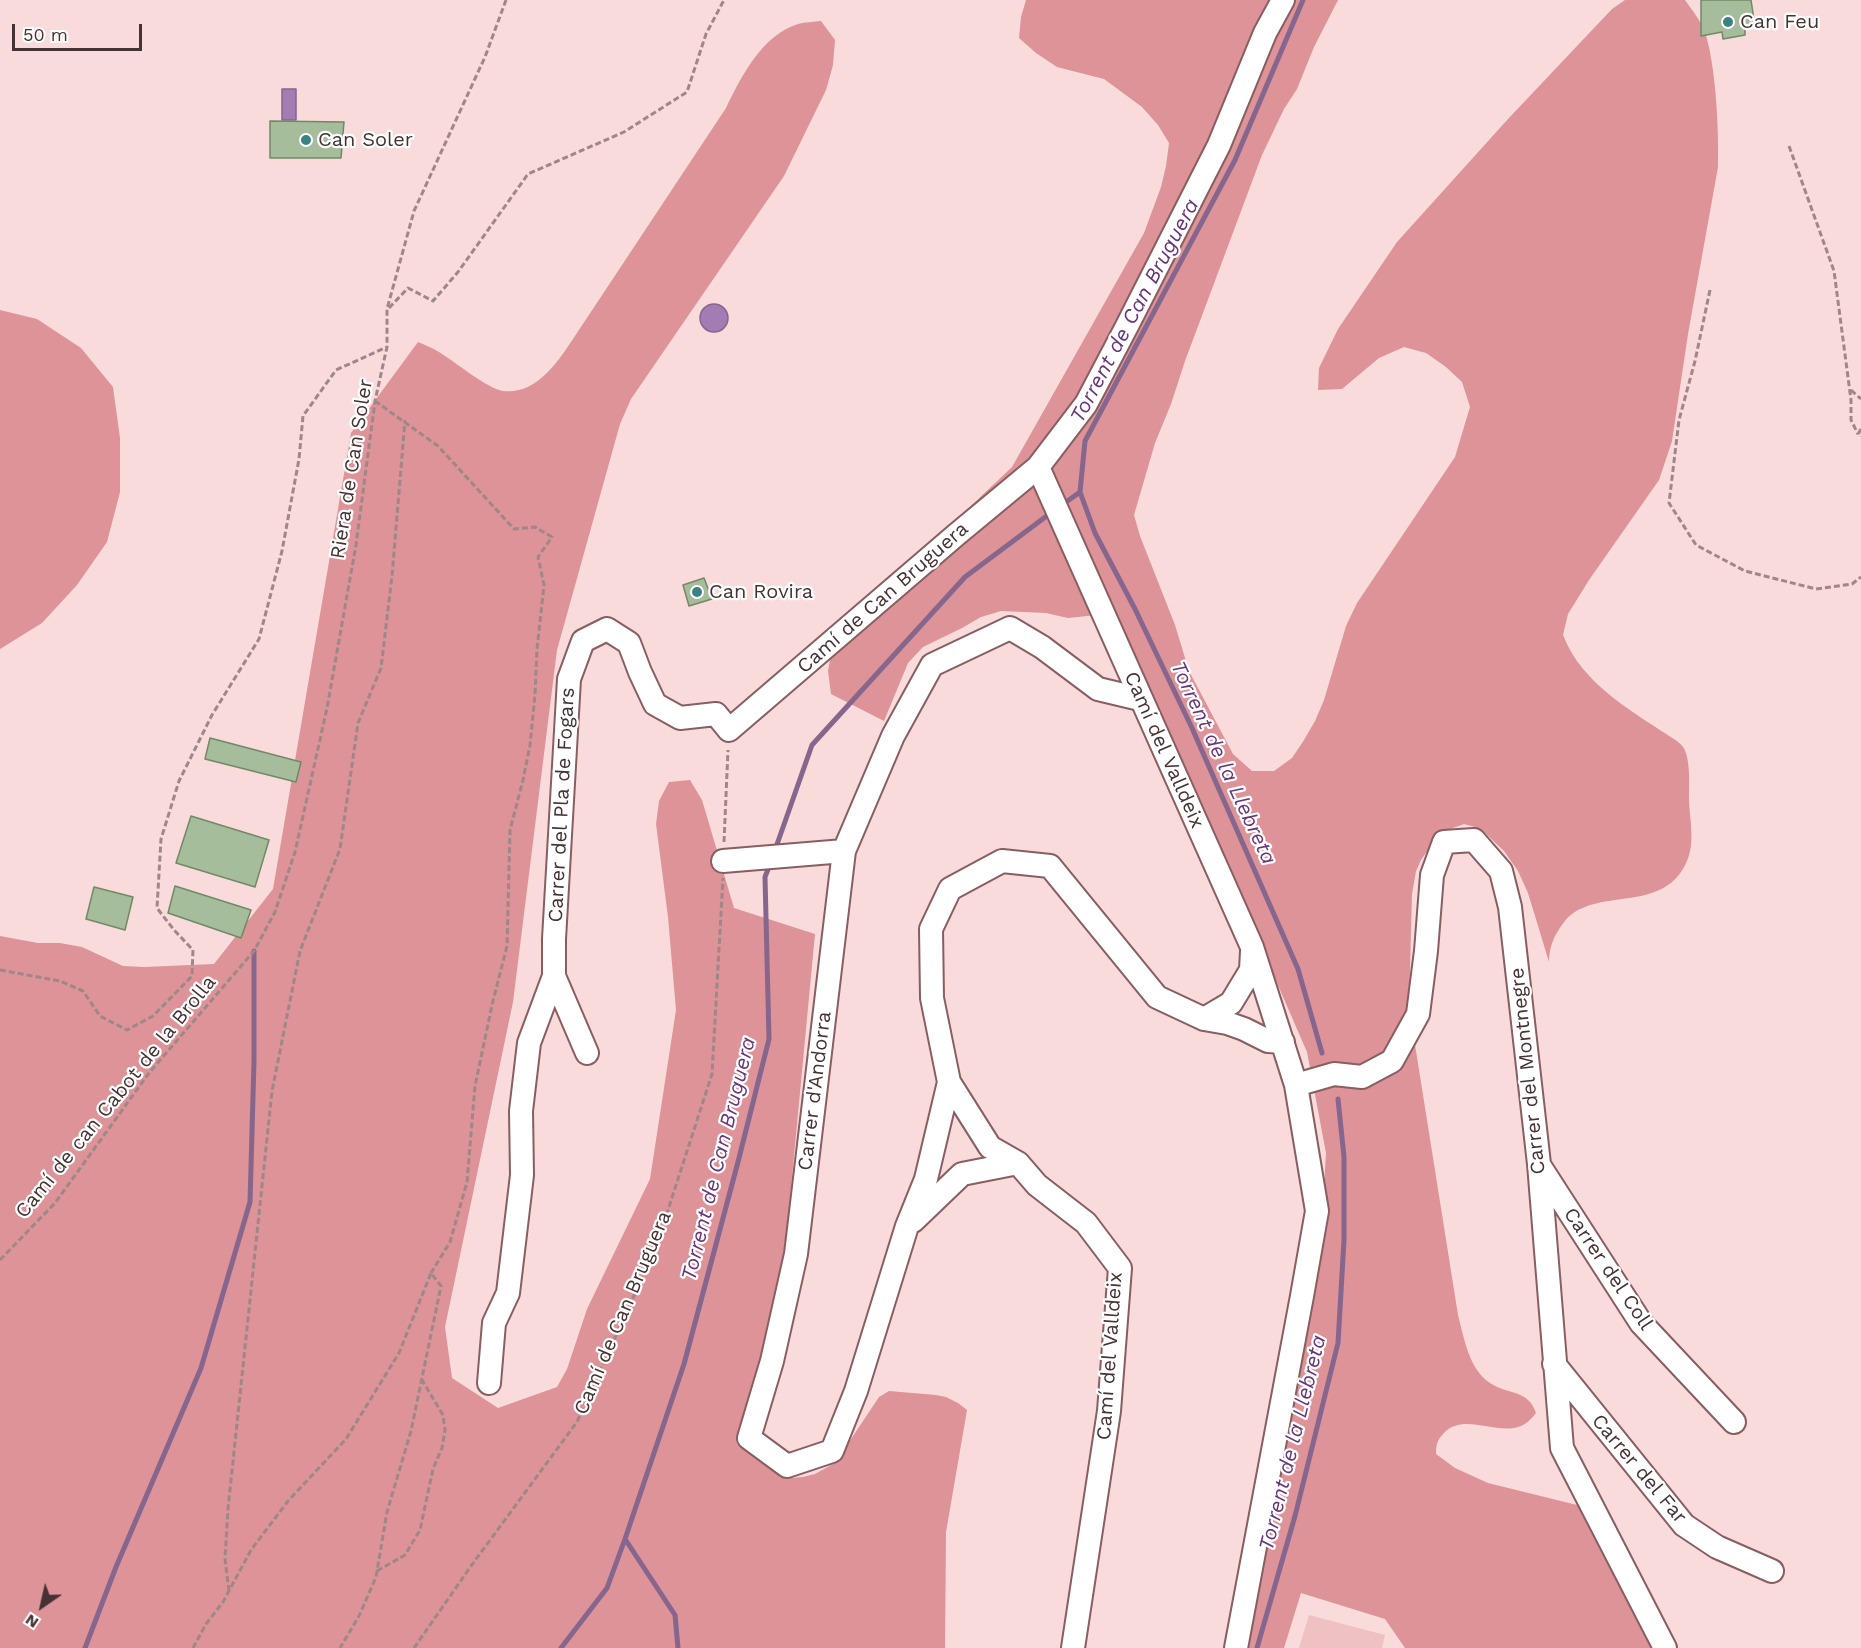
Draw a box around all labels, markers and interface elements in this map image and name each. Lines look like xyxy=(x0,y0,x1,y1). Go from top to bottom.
place label: Can Feu xyxy=(1740,10,1819,34)
scale bar xyxy=(15,12,146,50)
marker: Can Feu xyxy=(1721,15,1735,29)
text: 50 m xyxy=(23,24,68,45)
place label: Can Soler xyxy=(318,128,413,152)
marker: Can Soler xyxy=(299,133,313,147)
water label: Torrent de Can Bruguera xyxy=(1065,195,1205,427)
street label: Riera de Can Soler xyxy=(326,377,378,561)
street label: Camí de Can Bruguera xyxy=(793,517,973,679)
place label: Can Rovira xyxy=(709,580,813,604)
marker: Can Rovira xyxy=(690,585,704,599)
water label: Torrent de la Llebreta xyxy=(1165,657,1281,869)
street label: Camí del Valldeix xyxy=(1119,668,1209,832)
street label: Carrer del Pla de Fogars xyxy=(544,687,580,923)
street label: Carrer del Montnegre xyxy=(1505,966,1551,1176)
street label: Camí de can Cabot de la Brolla xyxy=(11,971,221,1223)
street label: Carrer d'Andorra xyxy=(793,1010,837,1172)
water label: Torrent de Can Bruguera xyxy=(677,1035,761,1283)
street label: Carrer del Coll xyxy=(1558,1203,1658,1335)
street label: Camí de Can Bruguera xyxy=(569,1208,677,1418)
street label: Camí del Valldeix xyxy=(1092,1271,1128,1441)
water label: Torrent de la Llebreta xyxy=(1254,1333,1332,1553)
street label: Carrer del Far xyxy=(1586,1409,1692,1529)
north arrow xyxy=(12,1576,72,1636)
text: N xyxy=(21,1610,42,1633)

